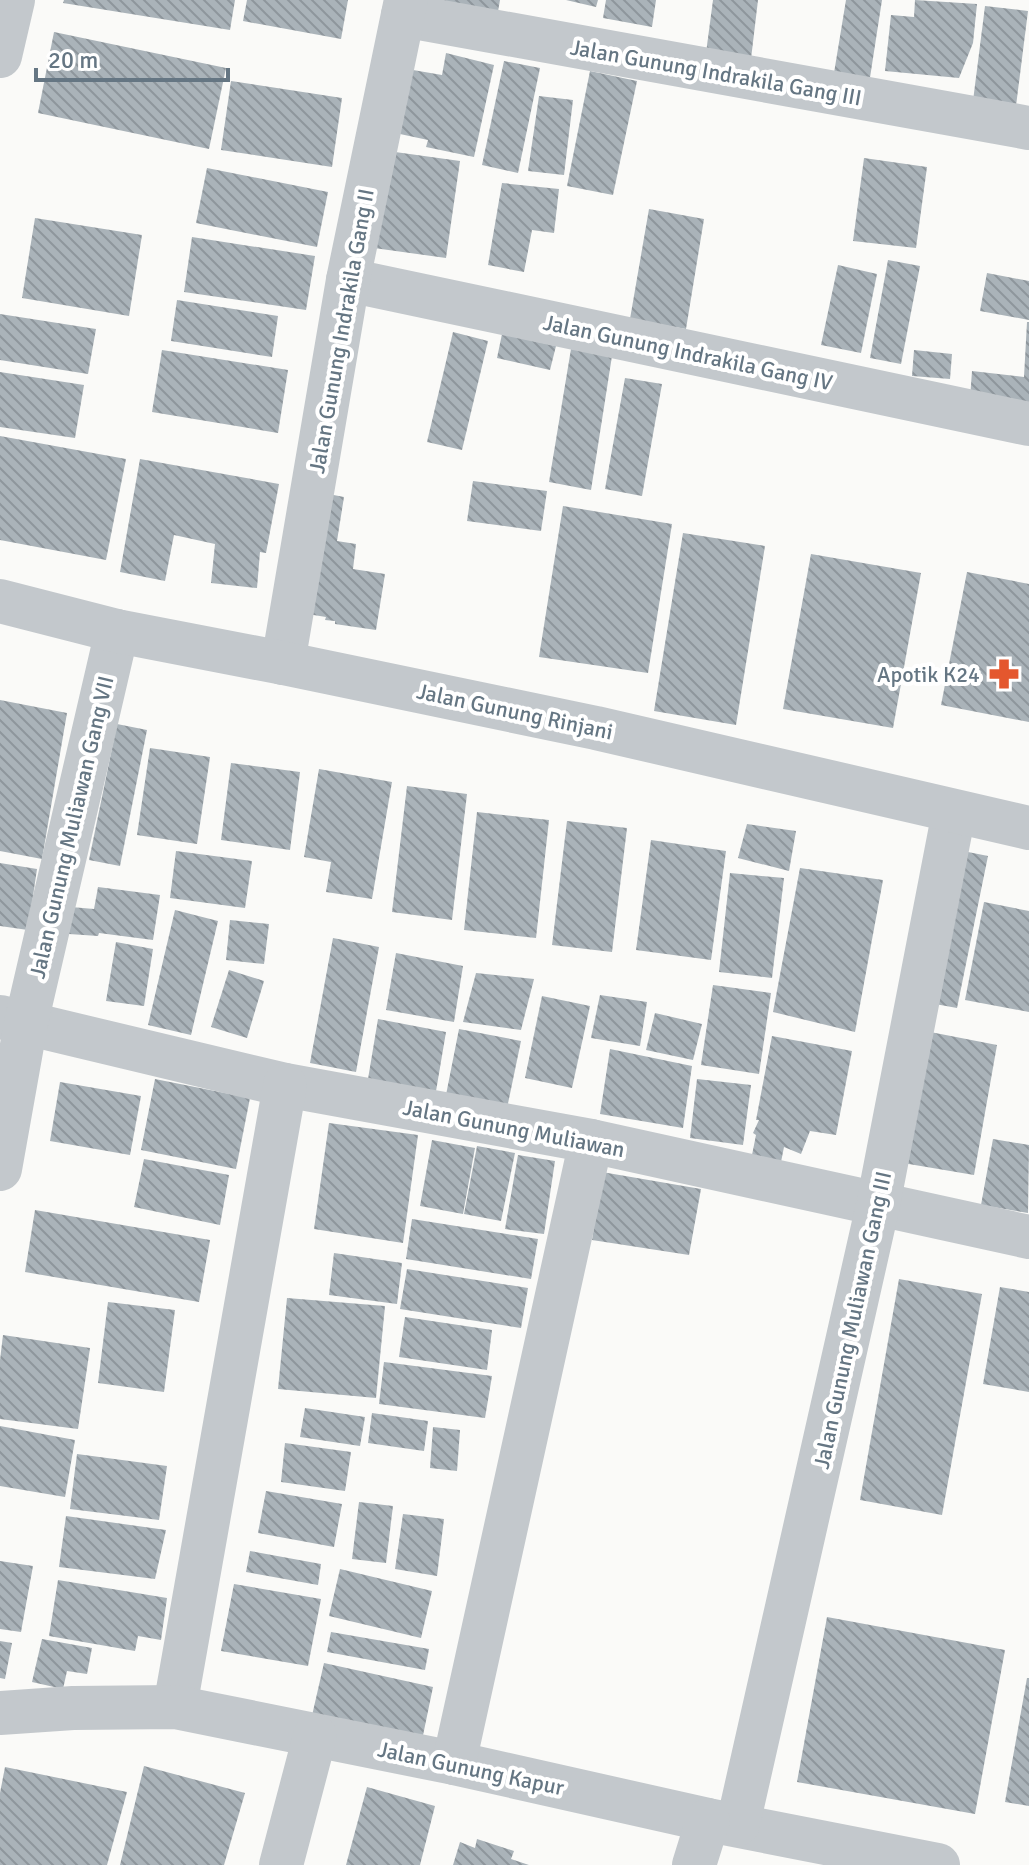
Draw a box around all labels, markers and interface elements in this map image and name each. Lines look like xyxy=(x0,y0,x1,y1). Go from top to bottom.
scale bar xyxy=(36,32,228,82)
street label: Jalan Gunung Indrakila Gang III xyxy=(568,34,864,111)
text: 20 m xyxy=(48,45,98,75)
street label: Jalan Gunung Indrakila Gang II xyxy=(303,187,380,476)
street label: Jalan Gunung Indrakila Gang IV xyxy=(541,309,835,396)
pharmacy icon: Apotik K24 xyxy=(987,657,1021,691)
place label: Apotik K24 xyxy=(877,661,980,688)
street label: Jalan Gunung Muliawan Gang VII xyxy=(24,673,119,981)
street label: Jalan Gunung Rinjani xyxy=(414,677,616,745)
street label: Jalan Gunung Muliawan xyxy=(401,1094,627,1163)
street label: Jalan Gunung Muliawan Gang III xyxy=(808,1169,897,1471)
street label: Jalan Gunung Kapur xyxy=(375,1736,566,1801)

